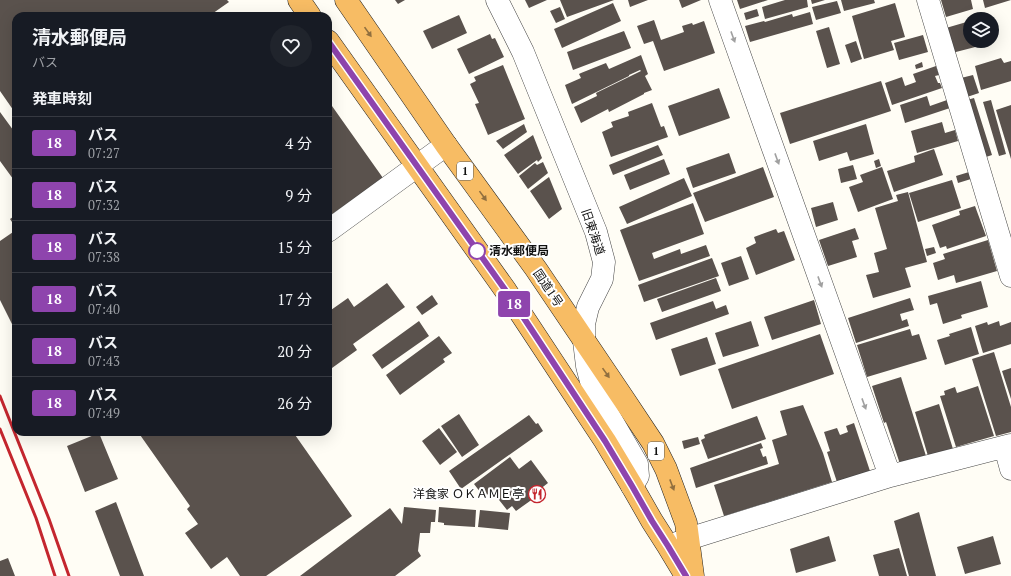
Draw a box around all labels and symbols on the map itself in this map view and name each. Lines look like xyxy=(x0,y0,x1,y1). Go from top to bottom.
one-way arrow xyxy=(364,27,372,37)
one-way arrow xyxy=(731,31,737,43)
one-way arrow xyxy=(774,154,780,166)
road number: 1 xyxy=(457,162,473,180)
one-way arrow xyxy=(479,191,487,201)
street label: 旧東海道 xyxy=(579,207,608,257)
marker: 清水郵便局 xyxy=(468,242,486,260)
place label: 清水郵便局 xyxy=(489,243,549,258)
street label: 国道1号 xyxy=(530,266,566,309)
one-way arrow xyxy=(818,276,824,288)
line badge: 18 xyxy=(496,291,532,317)
one-way arrow xyxy=(602,368,610,379)
one-way arrow xyxy=(861,399,867,411)
road number: 1 xyxy=(648,442,664,460)
one-way arrow xyxy=(669,480,675,492)
restaurant icon: 洋食家 ＯＫＡＭＥ亭 xyxy=(527,484,547,504)
place label: 洋食家 ＯＫＡＭＥ亭 xyxy=(413,486,524,501)

